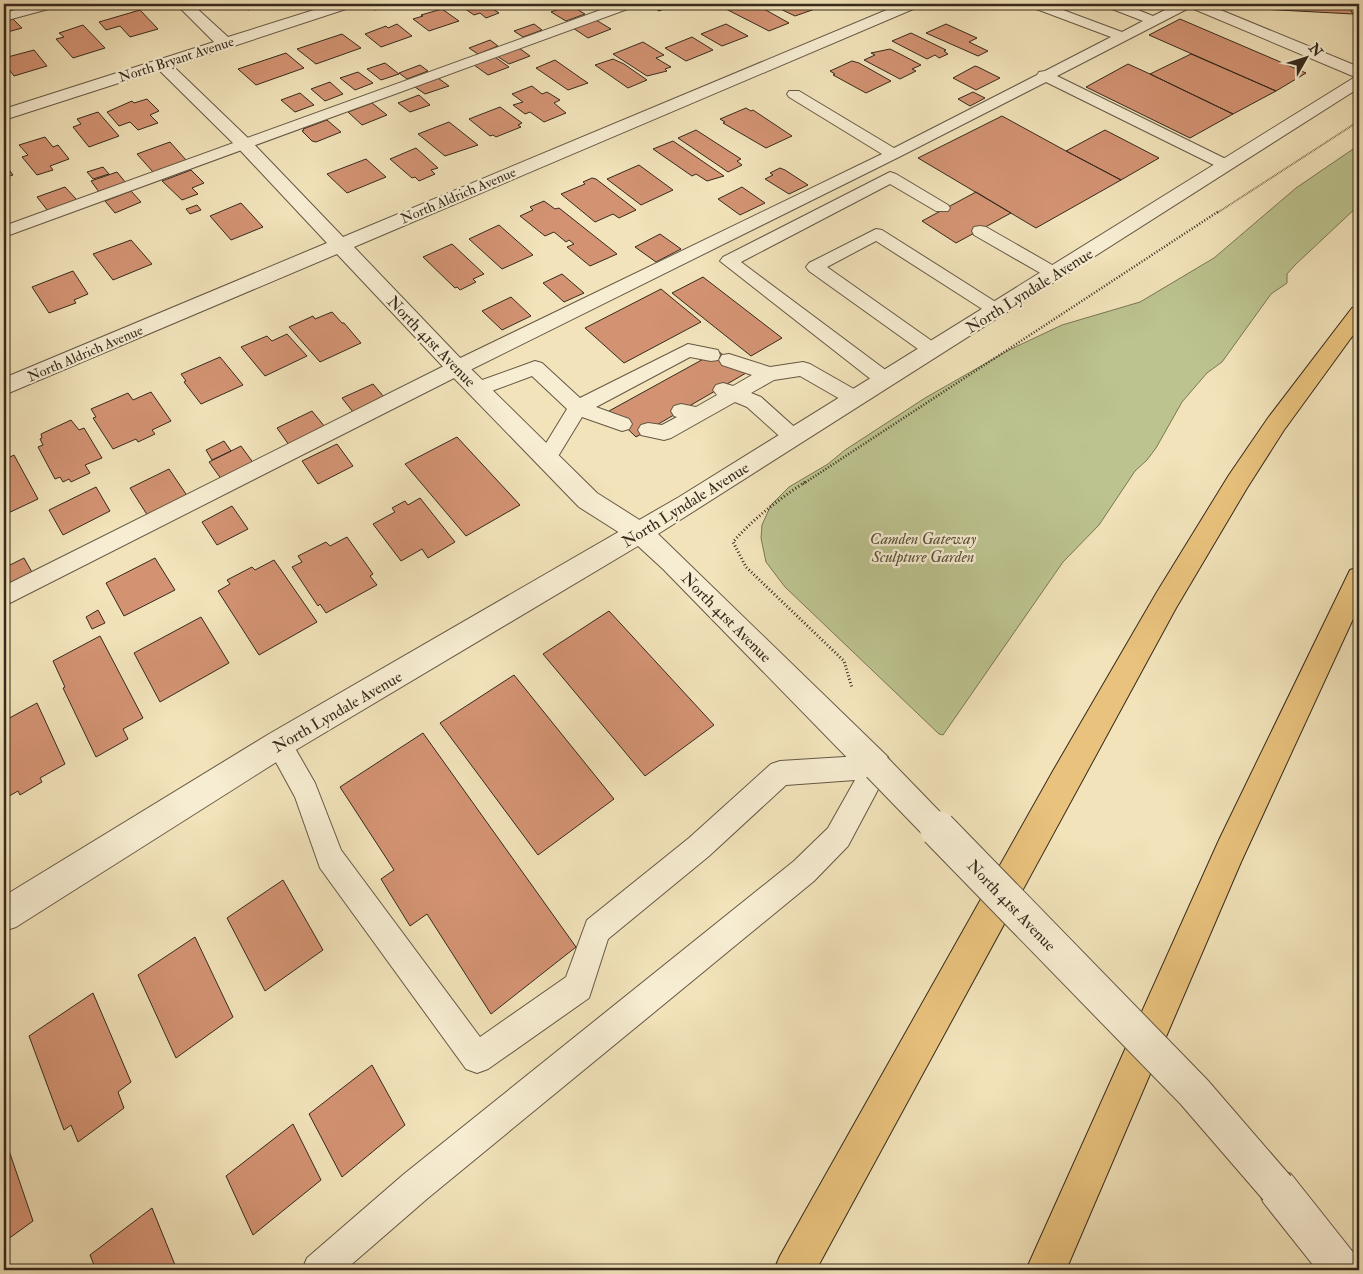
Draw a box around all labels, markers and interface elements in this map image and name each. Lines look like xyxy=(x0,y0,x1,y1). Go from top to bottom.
north arrow xyxy=(1280,32,1330,82)
street label: North Bryant Avenue xyxy=(116,33,236,87)
text: N xyxy=(1305,39,1327,61)
street label: North Aldrich Avenue xyxy=(398,163,519,227)
street label: North Lyndale Avenue xyxy=(962,243,1097,338)
street label: North 41st Avenue xyxy=(383,292,480,392)
street label: North Aldrich Avenue xyxy=(25,321,146,385)
street label: North Lyndale Avenue xyxy=(618,457,753,552)
park label: Camden Gateway Sculpture Garden xyxy=(870,529,977,567)
street label: North 41st Avenue xyxy=(677,568,776,667)
street label: North Lyndale Avenue xyxy=(269,666,406,757)
street label: North 41st Avenue xyxy=(963,856,1060,956)

